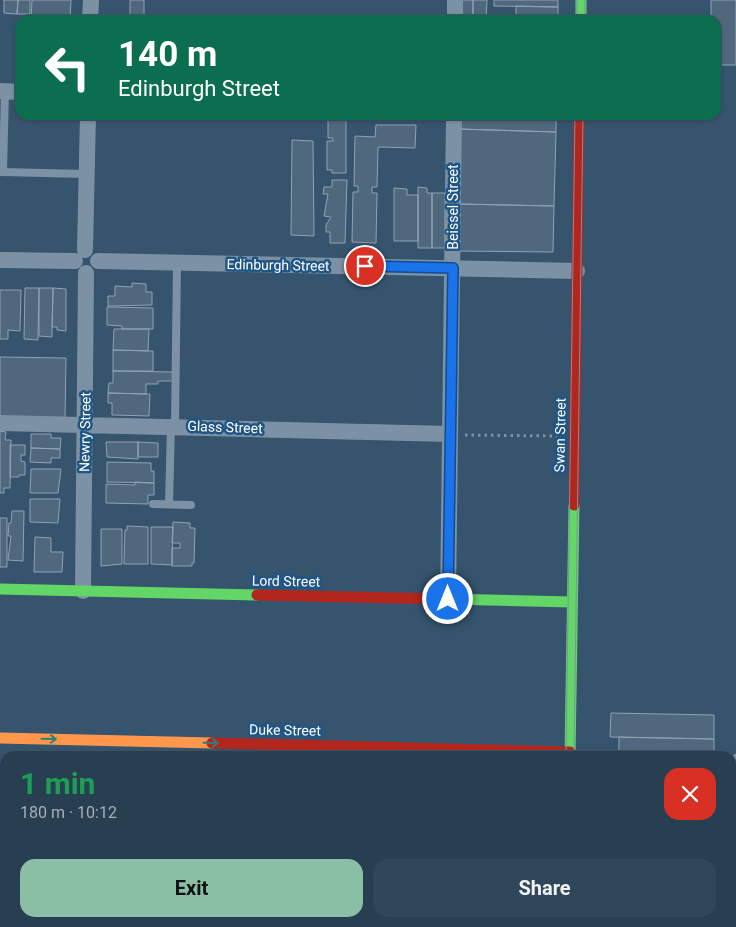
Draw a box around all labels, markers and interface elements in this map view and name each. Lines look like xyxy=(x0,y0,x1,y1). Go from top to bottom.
text: 140 m xyxy=(118,34,217,75)
icon: left xyxy=(35,35,100,100)
text: Edinburgh Street xyxy=(118,76,280,101)
street label: Beissel Street xyxy=(445,164,461,250)
pin xyxy=(344,245,386,287)
icon: arrive xyxy=(351,252,379,280)
street label: Edinburgh Street xyxy=(226,256,330,274)
street label: Newry Street xyxy=(76,392,94,472)
street label: Swan Street xyxy=(551,397,569,472)
street label: Glass Street xyxy=(187,418,263,436)
street label: Lord Street xyxy=(252,572,321,590)
position arrow xyxy=(421,572,473,624)
street label: Duke Street xyxy=(249,721,321,739)
one-way arrow xyxy=(40,734,56,744)
one-way arrow xyxy=(202,738,219,748)
text: 1 min xyxy=(20,766,95,801)
button: close xyxy=(664,768,716,820)
text: 180 m · 10:12 xyxy=(20,803,117,822)
button: Exit xyxy=(20,859,363,917)
button: Share xyxy=(373,859,716,917)

